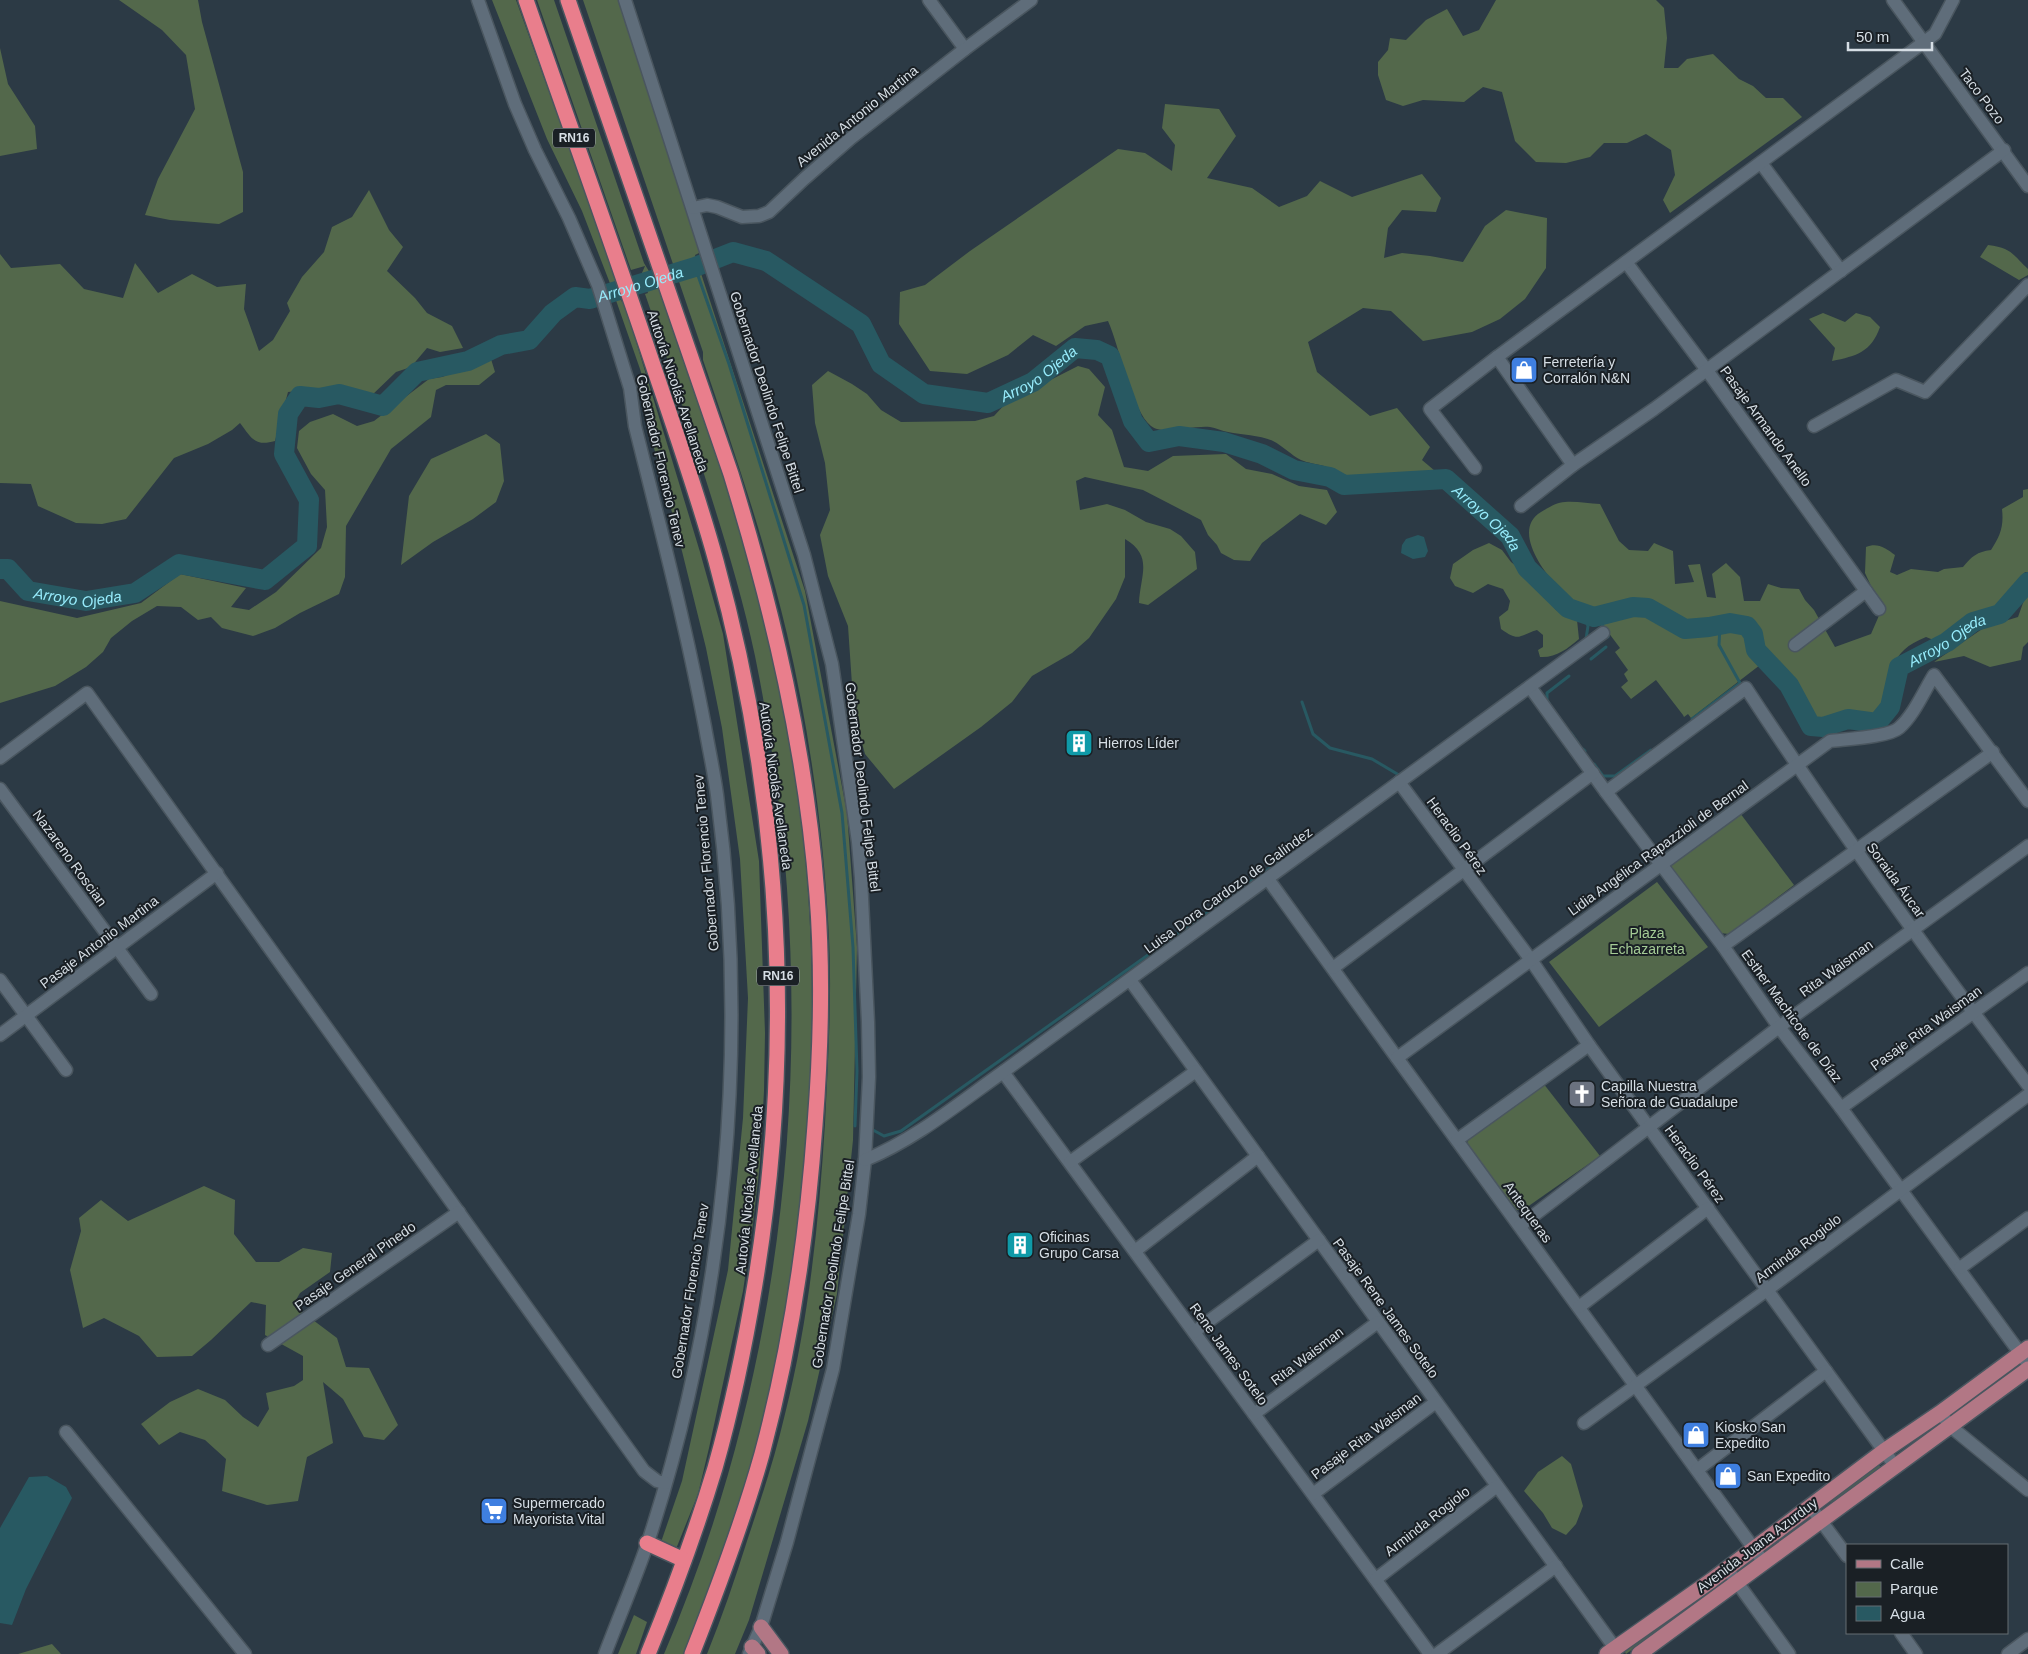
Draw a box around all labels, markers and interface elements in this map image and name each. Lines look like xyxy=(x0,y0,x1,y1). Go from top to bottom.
scale bar xyxy=(1848,20,1932,52)
text: 50 m xyxy=(1856,28,1889,45)
street label: Avenida Antonio Martina xyxy=(793,62,921,170)
street label: Taco Pozo xyxy=(1956,65,2008,127)
road number: RN16 xyxy=(553,128,595,148)
water label: Arroyo Ojeda xyxy=(594,263,685,305)
street label: Gobernador Deolindo Felipe Bittel xyxy=(727,289,807,495)
street label: Autovía Nicolás Avellaneda xyxy=(644,308,712,474)
water label: Arroyo Ojeda xyxy=(997,342,1080,405)
place label: Ferretería y Corralón N&N xyxy=(1543,354,1630,386)
shop icon: Ferretería y Corralón N&N xyxy=(1509,355,1539,385)
street label: Pasaje Armando Anello xyxy=(1717,363,1815,489)
street label: Gobernador Florencio Tenev xyxy=(633,373,689,549)
water label: Arroyo Ojeda xyxy=(1449,480,1525,553)
water label: Arroyo Ojeda xyxy=(32,583,123,610)
water label: Arroyo Ojeda xyxy=(1904,610,1988,670)
street label: Gobernador Deolindo Felipe Bittel xyxy=(842,681,884,893)
street label: Autovía Nicolás Avellaneda xyxy=(756,701,796,871)
building icon: Hierros Líder xyxy=(1064,728,1094,758)
place label: Hierros Líder xyxy=(1098,735,1179,751)
street label: Gobernador Florencio Tenev xyxy=(690,774,722,952)
street label: Lidia Angélica Rapazzioli de Bernal xyxy=(1565,777,1751,919)
street label: Heraclio Pérez xyxy=(1424,794,1490,878)
street label: Nazareno Roscian xyxy=(30,807,110,909)
street label: Luisa Dora Cardozo de Galíndez xyxy=(1141,824,1315,956)
street label: Soraida Áucar xyxy=(1863,839,1929,921)
street label: Pasaje Antonio Martina xyxy=(37,892,161,992)
park label: Plaza Echazarreta xyxy=(1609,925,1685,957)
street label: Rita Waisman xyxy=(1796,936,1876,1000)
street label: Esther Machicote de Díaz xyxy=(1738,946,1846,1086)
road number: RN16 xyxy=(757,966,799,986)
street label: Pasaje Rita Waisman xyxy=(1867,982,1985,1074)
place label: Capilla Nuestra Señora de Guadalupe xyxy=(1601,1078,1738,1110)
church icon: Capilla Nuestra Señora de Guadalupe xyxy=(1567,1079,1597,1109)
street label: Autovía Nicolás Avellaneda xyxy=(732,1105,766,1275)
street label: Heraclio Pérez xyxy=(1662,1122,1728,1206)
street label: Gobernador Deolindo Felipe Bittel xyxy=(809,1159,857,1369)
street label: Antequeras xyxy=(1500,1178,1556,1246)
street label: Gobernador Florencio Tenev xyxy=(668,1202,712,1380)
street label: Arminda Rogiolo xyxy=(1752,1210,1844,1286)
street label: Pasaje General Pinedo xyxy=(291,1218,419,1314)
place label: Oficinas Grupo Carsa xyxy=(1039,1229,1119,1261)
building icon: Oficinas Grupo Carsa xyxy=(1005,1230,1035,1260)
street label: Pasaje Rene James Sotelo xyxy=(1330,1235,1442,1381)
street label: Rene James Sotelo xyxy=(1187,1300,1272,1408)
street label: Rita Waisman xyxy=(1268,1324,1346,1388)
street label: Pasaje Rita Waisman xyxy=(1308,1389,1424,1483)
place label: Kiosko San Expedito xyxy=(1715,1419,1786,1451)
shop icon: Kiosko San Expedito xyxy=(1681,1420,1711,1450)
shop icon: San Expedito xyxy=(1713,1461,1743,1491)
place label: San Expedito xyxy=(1747,1468,1830,1484)
street label: Arminda Rogiolo xyxy=(1381,1483,1473,1559)
street label: Avenida Juana Azurduy xyxy=(1694,1494,1820,1596)
place label: Supermercado Mayorista Vital xyxy=(513,1495,605,1527)
supermarket icon: Supermercado Mayorista Vital xyxy=(479,1496,509,1526)
legend xyxy=(1846,1544,2008,1634)
text: Calle xyxy=(1890,1555,1924,1572)
text: Parque xyxy=(1890,1580,1938,1597)
text: Agua xyxy=(1890,1605,1926,1622)

